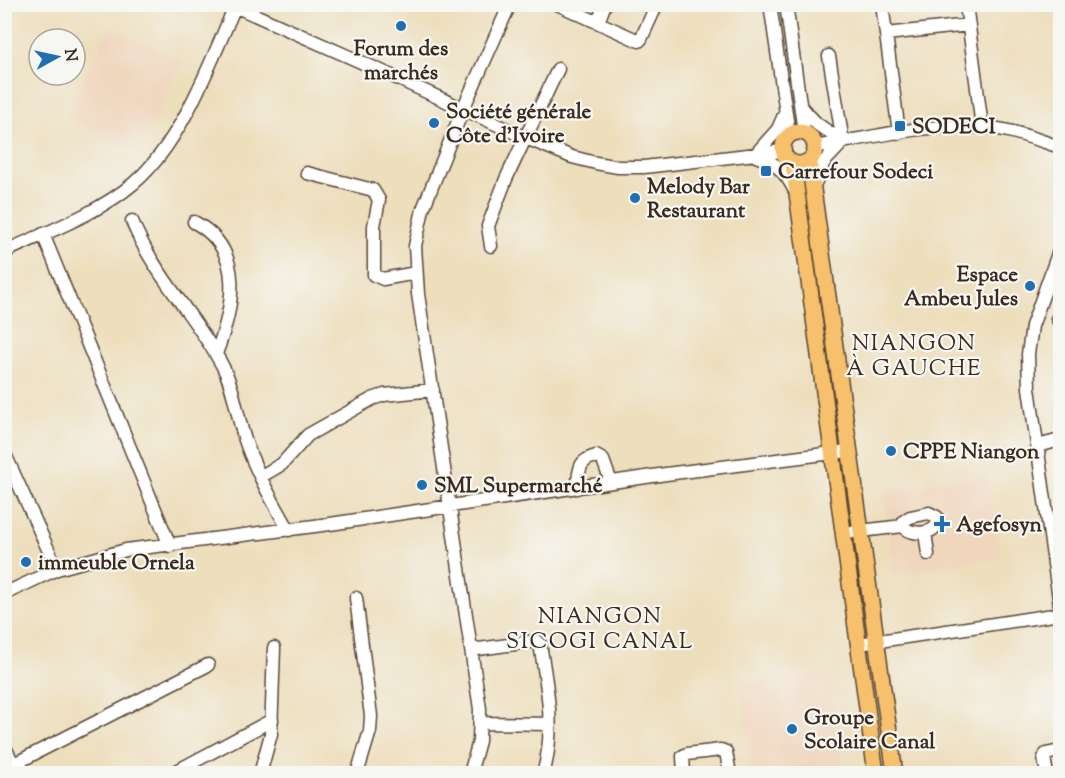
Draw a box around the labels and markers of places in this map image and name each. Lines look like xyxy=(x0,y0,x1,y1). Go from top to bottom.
marker: Forum des marchés xyxy=(394,19,408,33)
place label: Forum des marchés xyxy=(354,35,448,89)
place label: Société générale Côte d’Ivoire xyxy=(446,98,592,152)
place label: SODECI xyxy=(912,113,996,143)
marker: Société générale Côte d’Ivoire xyxy=(427,116,441,130)
marker: SODECI xyxy=(893,119,907,133)
place label: Carrefour Sodeci xyxy=(778,158,933,188)
marker: Carrefour Sodeci xyxy=(759,164,773,178)
place label: Melody Bar Restaurant xyxy=(647,173,750,227)
marker: Melody Bar Restaurant xyxy=(628,191,642,205)
place label: Espace Ambeu Jules xyxy=(904,261,1018,315)
marker: Espace Ambeu Jules xyxy=(1023,279,1037,293)
place label: CPPE Niangon xyxy=(903,438,1040,468)
marker: CPPE Niangon xyxy=(884,444,898,458)
place label: SML Supermarché xyxy=(434,472,603,502)
marker: SML Supermarché xyxy=(415,478,429,492)
place label: Agefosyn xyxy=(956,511,1043,541)
marker: Agefosyn xyxy=(933,515,951,533)
place label: immeuble Ornela xyxy=(38,549,195,579)
marker: immeuble Ornela xyxy=(19,555,33,569)
place label: Groupe Scolaire Canal xyxy=(804,704,935,758)
marker: Groupe Scolaire Canal xyxy=(785,722,799,736)

